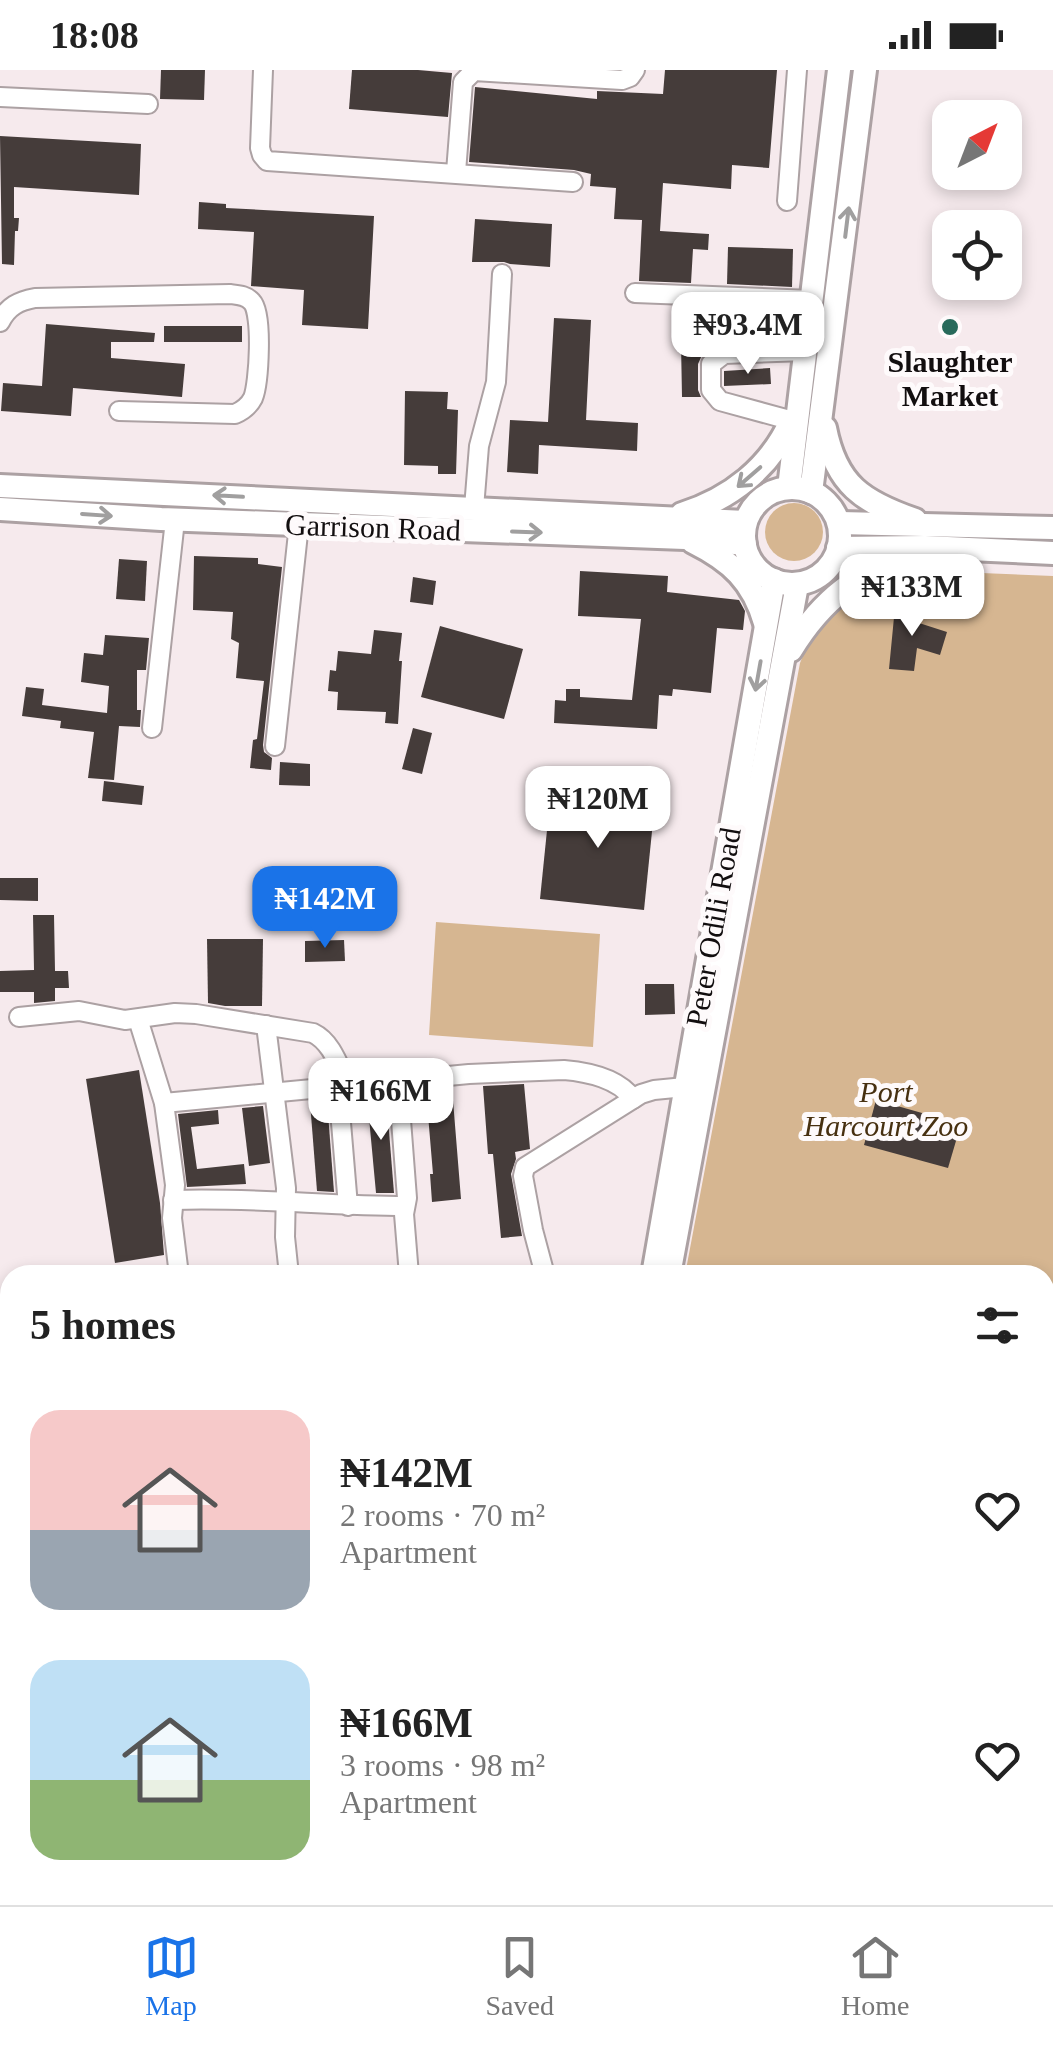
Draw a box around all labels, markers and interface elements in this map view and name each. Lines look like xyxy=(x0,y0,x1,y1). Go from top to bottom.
text: 18:08 xyxy=(50,14,139,56)
north arrow xyxy=(932,100,1022,190)
map controls xyxy=(932,100,1022,300)
one-way arrow xyxy=(838,206,857,238)
button: locate xyxy=(932,210,1022,300)
pin: ₦93.4M xyxy=(667,292,829,377)
text: ₦93.4M xyxy=(693,306,803,342)
marker: Slaughter Market xyxy=(939,316,961,338)
place label: Slaughter Market xyxy=(887,345,1013,412)
one-way arrow xyxy=(737,465,762,488)
one-way arrow xyxy=(213,486,245,505)
one-way arrow xyxy=(81,506,113,525)
street label: Garrison Road xyxy=(285,507,461,547)
one-way arrow xyxy=(510,523,542,542)
pin: ₦133M xyxy=(842,554,982,639)
text: ₦133M xyxy=(861,568,963,604)
one-way arrow xyxy=(748,659,767,691)
pin: ₦120M xyxy=(528,766,668,851)
text: ₦120M xyxy=(547,780,649,816)
street label: Peter Odili Road xyxy=(679,825,747,1029)
pin: ₦142M xyxy=(255,866,395,951)
text: ₦142M xyxy=(274,880,376,916)
pin: ₦166M xyxy=(311,1058,451,1143)
text: ₦166M xyxy=(330,1072,432,1108)
park label: Port Harcourt Zoo xyxy=(803,1075,968,1142)
icon: filters xyxy=(970,1298,1025,1353)
text: 5 homes xyxy=(30,1302,176,1348)
icon: home xyxy=(110,1450,230,1570)
text: ₦142M xyxy=(340,1450,473,1496)
icon: heart xyxy=(970,1483,1025,1538)
text: 2 rooms · 70 m² xyxy=(340,1497,545,1533)
text: Apartment xyxy=(340,1534,477,1570)
icon: home xyxy=(110,1700,230,1820)
text: ₦166M xyxy=(340,1700,473,1746)
icon: heart xyxy=(970,1733,1025,1788)
text: 3 rooms · 98 m² xyxy=(340,1747,545,1783)
text: Apartment xyxy=(340,1784,477,1820)
tab: Map xyxy=(144,1930,199,2022)
tab: Saved xyxy=(486,1930,554,2022)
tab: Home xyxy=(841,1930,909,2022)

